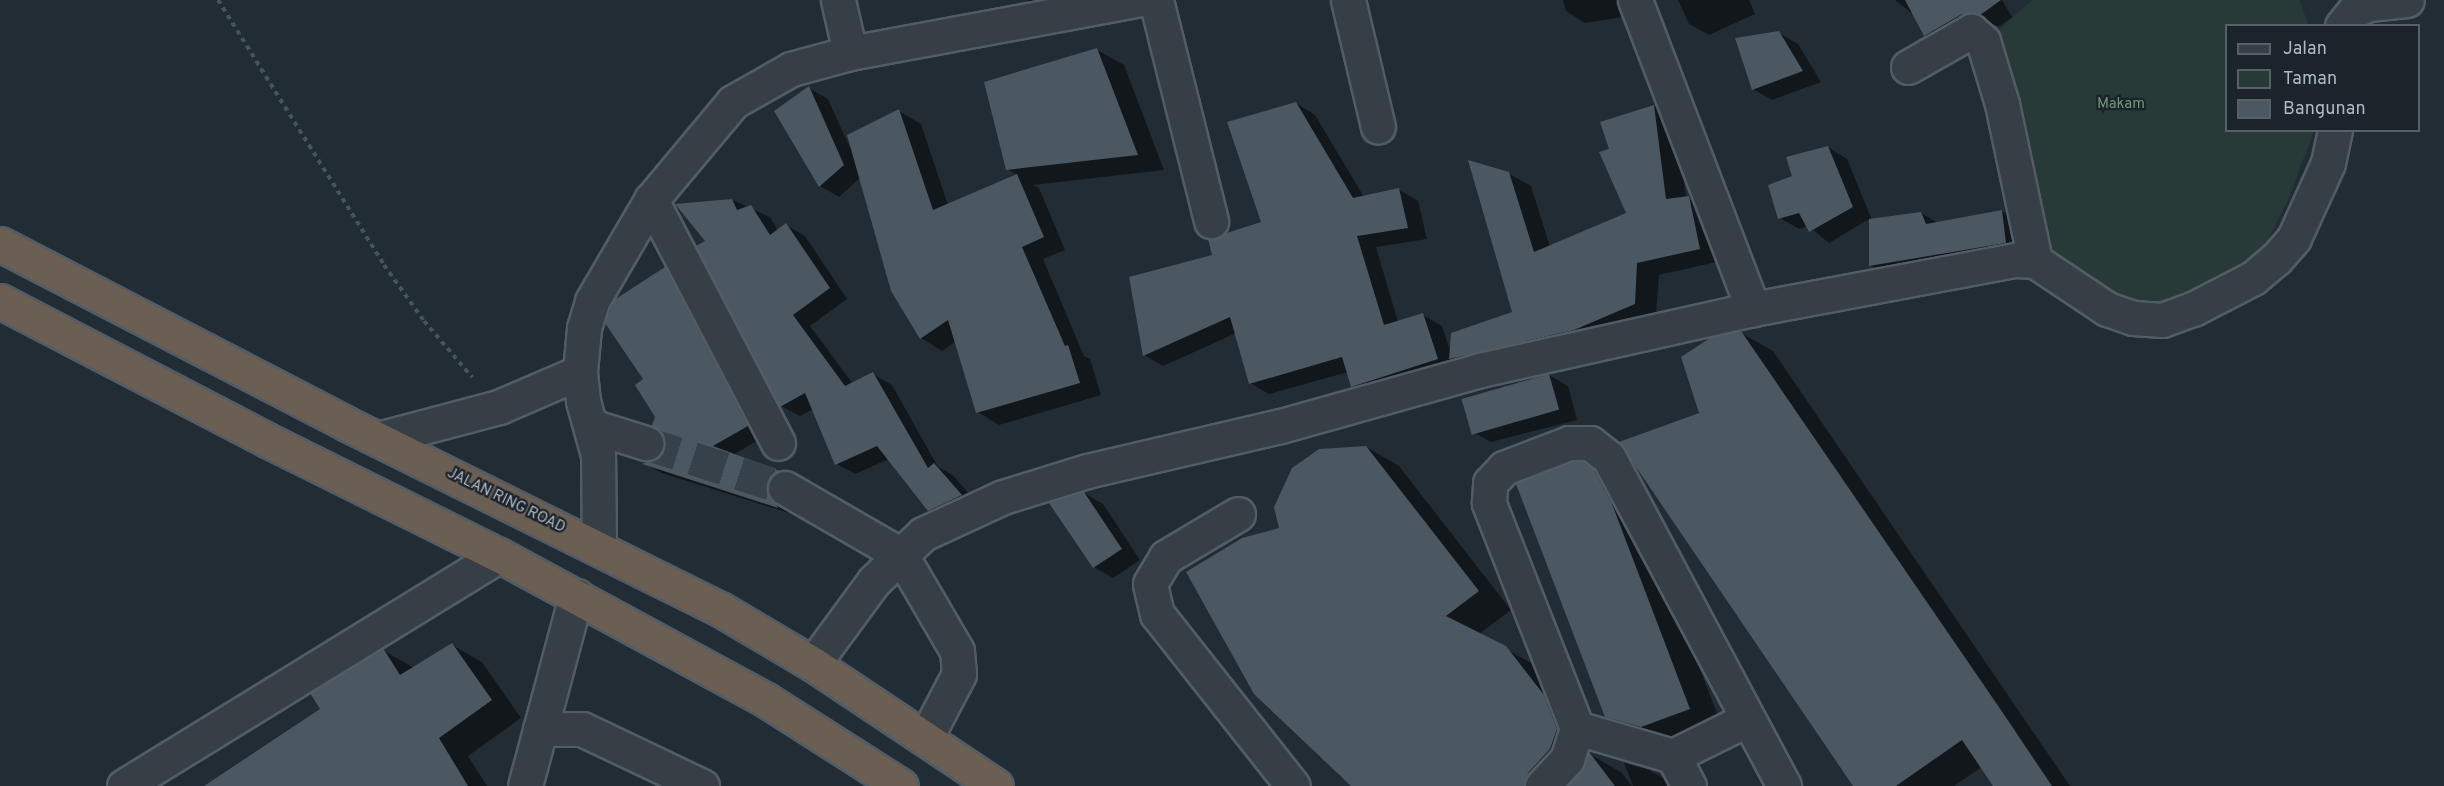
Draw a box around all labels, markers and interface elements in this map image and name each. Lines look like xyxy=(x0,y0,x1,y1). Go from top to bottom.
legend xyxy=(2225,24,2420,132)
text: Jalan xyxy=(2283,38,2327,61)
text: Taman xyxy=(2283,68,2337,91)
park label: Makam xyxy=(2097,96,2145,114)
text: Bangunan xyxy=(2283,98,2366,121)
street label: JALAN RING ROAD xyxy=(444,465,568,537)

